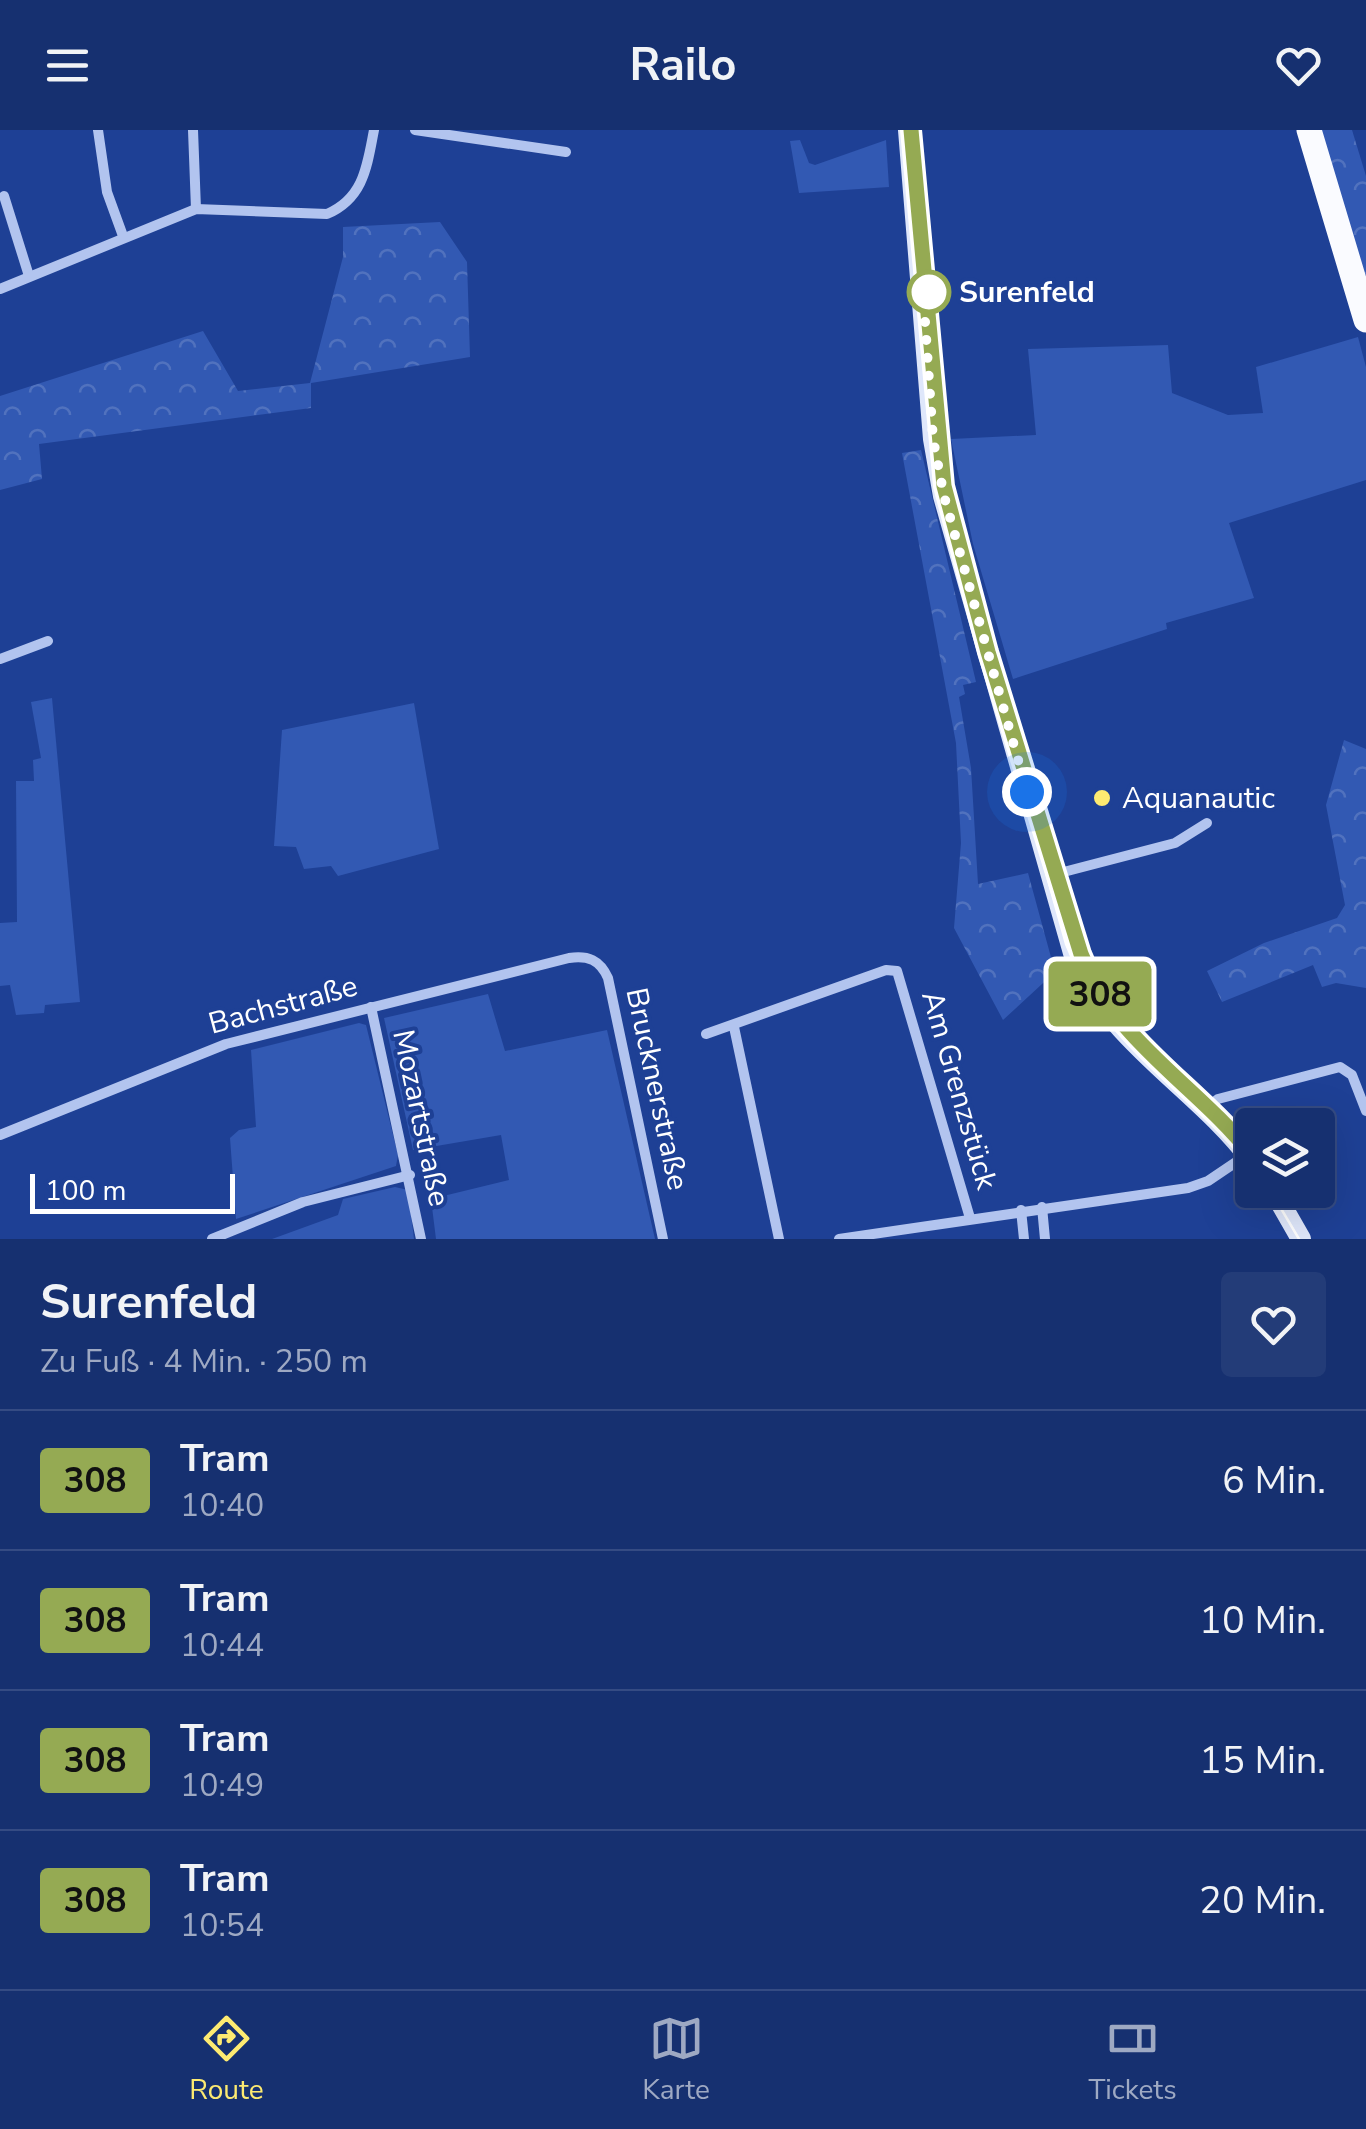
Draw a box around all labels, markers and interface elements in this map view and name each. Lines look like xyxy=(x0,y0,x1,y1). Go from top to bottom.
text: Railo xyxy=(630,35,736,96)
icon: menu xyxy=(40,38,95,93)
icon: heart xyxy=(1271,38,1326,93)
marker: Surenfeld xyxy=(908,271,950,313)
place label: Surenfeld xyxy=(959,272,1095,313)
your location xyxy=(1002,767,1052,817)
place label: Aquanautic xyxy=(1122,778,1275,819)
marker: Aquanautic xyxy=(1091,787,1113,809)
line badge: 308 xyxy=(1042,962,1158,1026)
street label: Bachstraße xyxy=(204,965,362,1045)
text: 308 xyxy=(1068,971,1132,1018)
street label: Brucknerstraße xyxy=(616,984,698,1194)
street label: Am Grenzstück xyxy=(911,986,1007,1195)
street label: Mozartstraße xyxy=(382,1026,460,1210)
map controls xyxy=(1235,1108,1335,1208)
button: layers xyxy=(1235,1108,1335,1208)
scale bar xyxy=(30,1169,235,1214)
text: 100 m xyxy=(45,1172,127,1210)
text: Surenfeld xyxy=(40,1269,257,1335)
button: heart xyxy=(1221,1272,1326,1377)
text: Zu Fuß · 4 Min. · 250 m xyxy=(40,1340,368,1383)
text: Tram xyxy=(180,1433,269,1484)
text: 6 Min. xyxy=(1222,1455,1326,1506)
text: 308 xyxy=(63,1457,127,1504)
text: 10:40 xyxy=(180,1484,264,1527)
text: Tram xyxy=(180,1573,269,1624)
text: 10 Min. xyxy=(1199,1595,1326,1646)
text: 308 xyxy=(63,1597,127,1644)
text: 10:44 xyxy=(180,1624,264,1667)
text: Tram xyxy=(180,1713,269,1764)
text: 15 Min. xyxy=(1199,1735,1326,1786)
text: 308 xyxy=(63,1737,127,1784)
text: 10:49 xyxy=(180,1764,264,1807)
text: Tram xyxy=(180,1853,269,1904)
text: 20 Min. xyxy=(1199,1875,1326,1926)
text: 308 xyxy=(63,1877,127,1924)
text: 10:54 xyxy=(180,1904,264,1947)
tab: Route xyxy=(189,2011,264,2109)
tab: Karte xyxy=(642,2011,710,2109)
tab: Tickets xyxy=(1089,2011,1177,2109)

